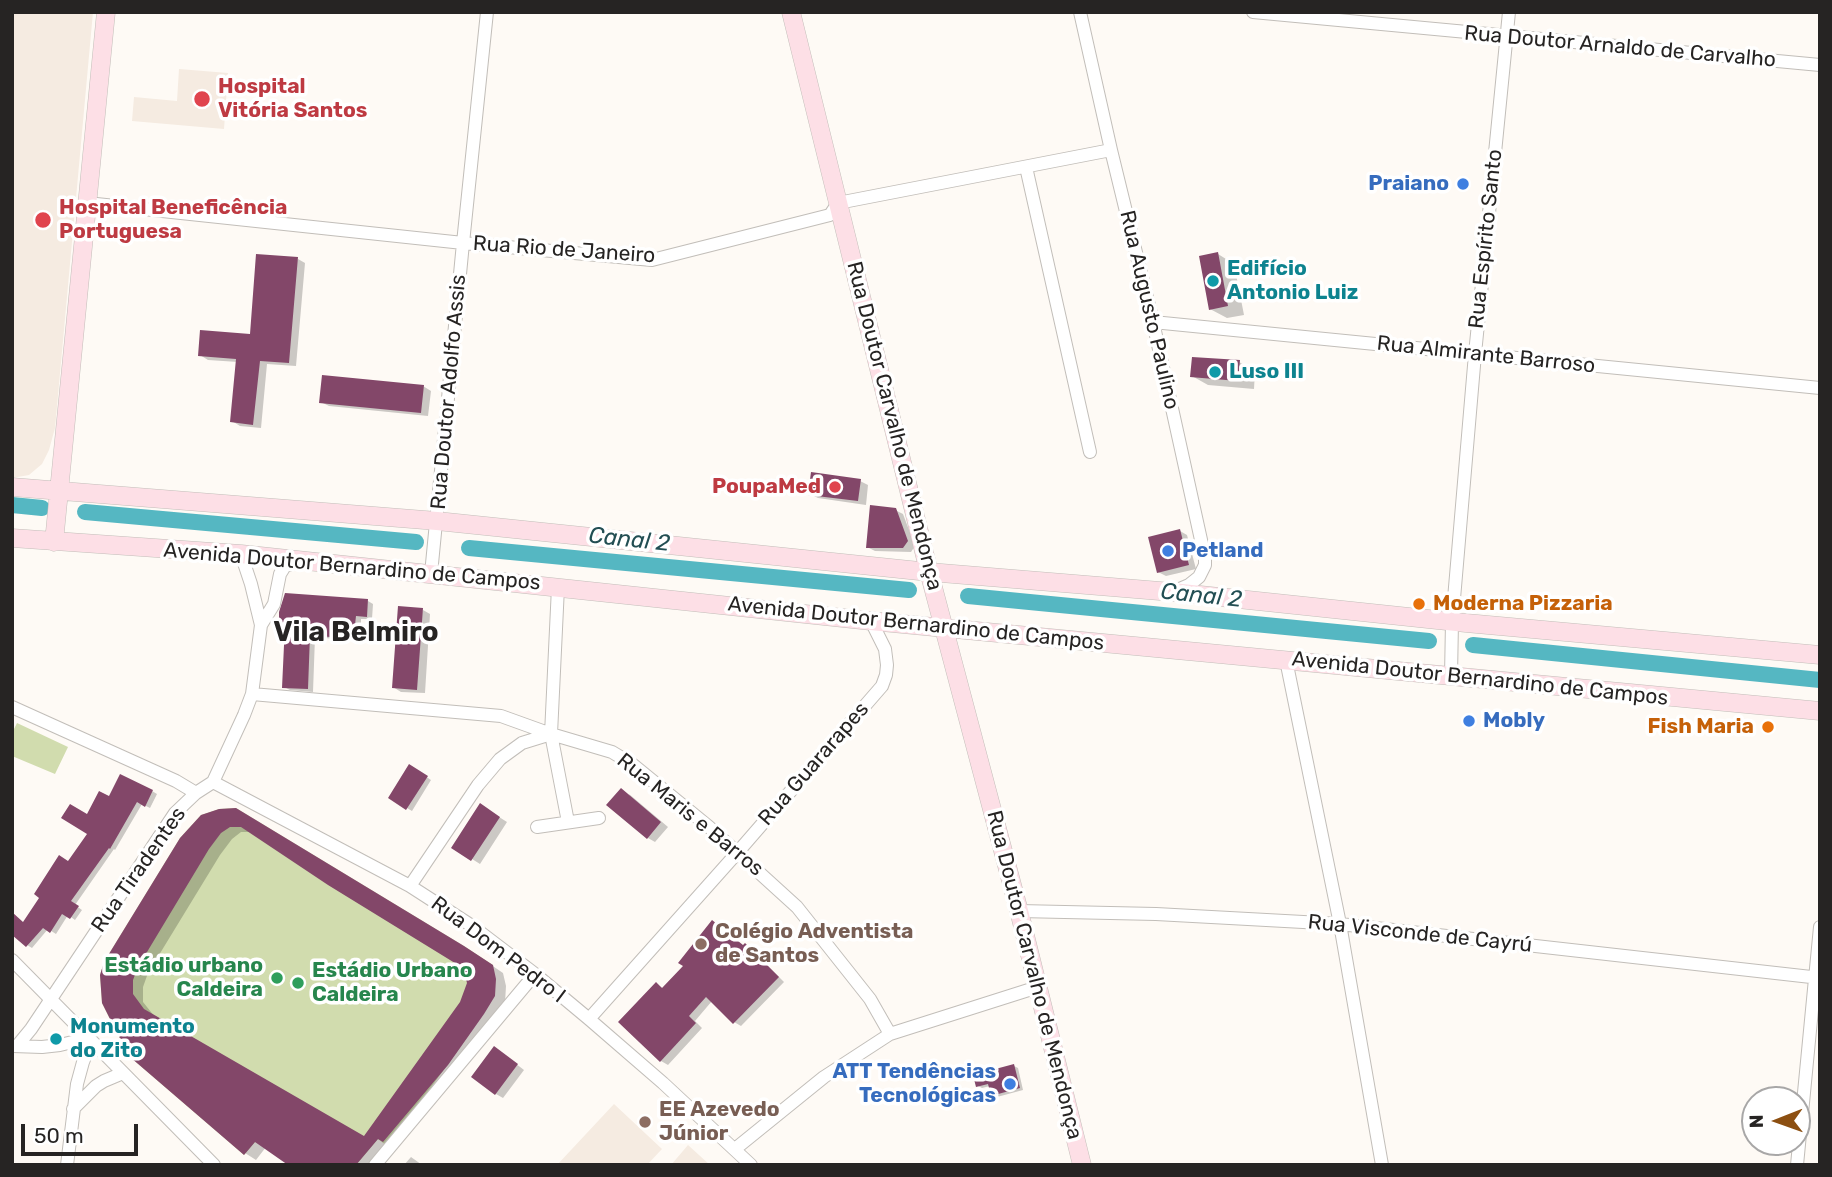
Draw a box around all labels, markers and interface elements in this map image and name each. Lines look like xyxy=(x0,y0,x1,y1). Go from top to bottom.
street label: Rua Doutor Arnaldo de Carvalho xyxy=(1463,21,1777,73)
place label: Hospital Vitória Santos xyxy=(218,74,367,124)
marker: Hospital Vitória Santos xyxy=(192,89,212,109)
street label: Rua Espírito Santo xyxy=(1464,148,1508,330)
place label: Praiano xyxy=(1368,171,1449,197)
marker: Praiano xyxy=(1455,176,1471,192)
place label: Hospital Beneficência Portuguesa xyxy=(59,195,288,245)
street label: Rua Augusto Paulino xyxy=(1114,208,1184,412)
marker: Hospital Beneficência Portuguesa xyxy=(33,210,53,230)
street label: Rua Rio de Janeiro xyxy=(472,231,656,269)
place label: Edifício Antonio Luiz xyxy=(1227,256,1358,306)
street label: Rua Doutor Carvalho de Mendonça xyxy=(841,259,947,593)
marker: Edifício Antonio Luiz xyxy=(1205,273,1221,289)
street label: Rua Doutor Adolfo Assis xyxy=(426,274,472,510)
street label: Rua Almirante Barroso xyxy=(1376,331,1596,379)
place label: Luso III xyxy=(1229,359,1304,385)
marker: Luso III xyxy=(1207,364,1223,380)
place label: PoupaMed xyxy=(712,474,821,500)
marker: PoupaMed xyxy=(827,479,843,495)
water label: Canal 2 xyxy=(587,522,671,558)
street label: Avenida Doutor Bernardino de Campos xyxy=(162,538,542,596)
place label: Petland xyxy=(1182,538,1263,564)
marker: Petland xyxy=(1160,543,1176,559)
water label: Canal 2 xyxy=(1159,578,1243,614)
place label: Moderna Pizzaria xyxy=(1433,591,1613,617)
street label: Avenida Doutor Bernardino de Campos xyxy=(727,592,1105,656)
marker: Moderna Pizzaria xyxy=(1411,596,1427,612)
district label: Vila Belmiro xyxy=(273,616,439,650)
street label: Avenida Doutor Bernardino de Campos xyxy=(1291,647,1669,711)
street label: Rua Guararapes xyxy=(753,697,875,831)
place label: Mobly xyxy=(1483,708,1545,734)
marker: Mobly xyxy=(1461,713,1477,729)
place label: Fish Maria xyxy=(1648,714,1754,740)
marker: Fish Maria xyxy=(1760,719,1776,735)
street label: Rua Maris e Barros xyxy=(612,748,768,882)
street label: Rua Tiradentes xyxy=(86,802,192,938)
street label: Rua Doutor Carvalho de Mendonça xyxy=(981,808,1087,1142)
street label: Rua Dom Pedro I xyxy=(426,891,570,1009)
street label: Rua Visconde de Cayrú xyxy=(1307,910,1533,958)
place label: Colégio Adventista de Santos xyxy=(715,919,913,969)
marker: Colégio Adventista de Santos xyxy=(693,936,709,952)
place label: Estádio urbano Caldeira xyxy=(104,953,263,1003)
place label: Estádio Urbano Caldeira xyxy=(312,958,472,1008)
marker: Estádio urbano Caldeira xyxy=(269,970,285,986)
marker: Estádio Urbano Caldeira xyxy=(290,975,306,991)
place label: Monumento do Zito xyxy=(70,1014,195,1064)
marker: Monumento do Zito xyxy=(48,1031,64,1047)
place label: ATT Tendências Tecnológicas xyxy=(833,1059,996,1109)
marker: ATT Tendências Tecnológicas xyxy=(1002,1076,1018,1092)
north arrow xyxy=(1741,1086,1811,1156)
place label: EE Azevedo Júnior xyxy=(659,1097,780,1147)
scale bar xyxy=(24,1110,142,1154)
marker: EE Azevedo Júnior xyxy=(637,1114,653,1130)
text: N xyxy=(1745,1114,1768,1128)
text: 50 m xyxy=(34,1123,84,1148)

